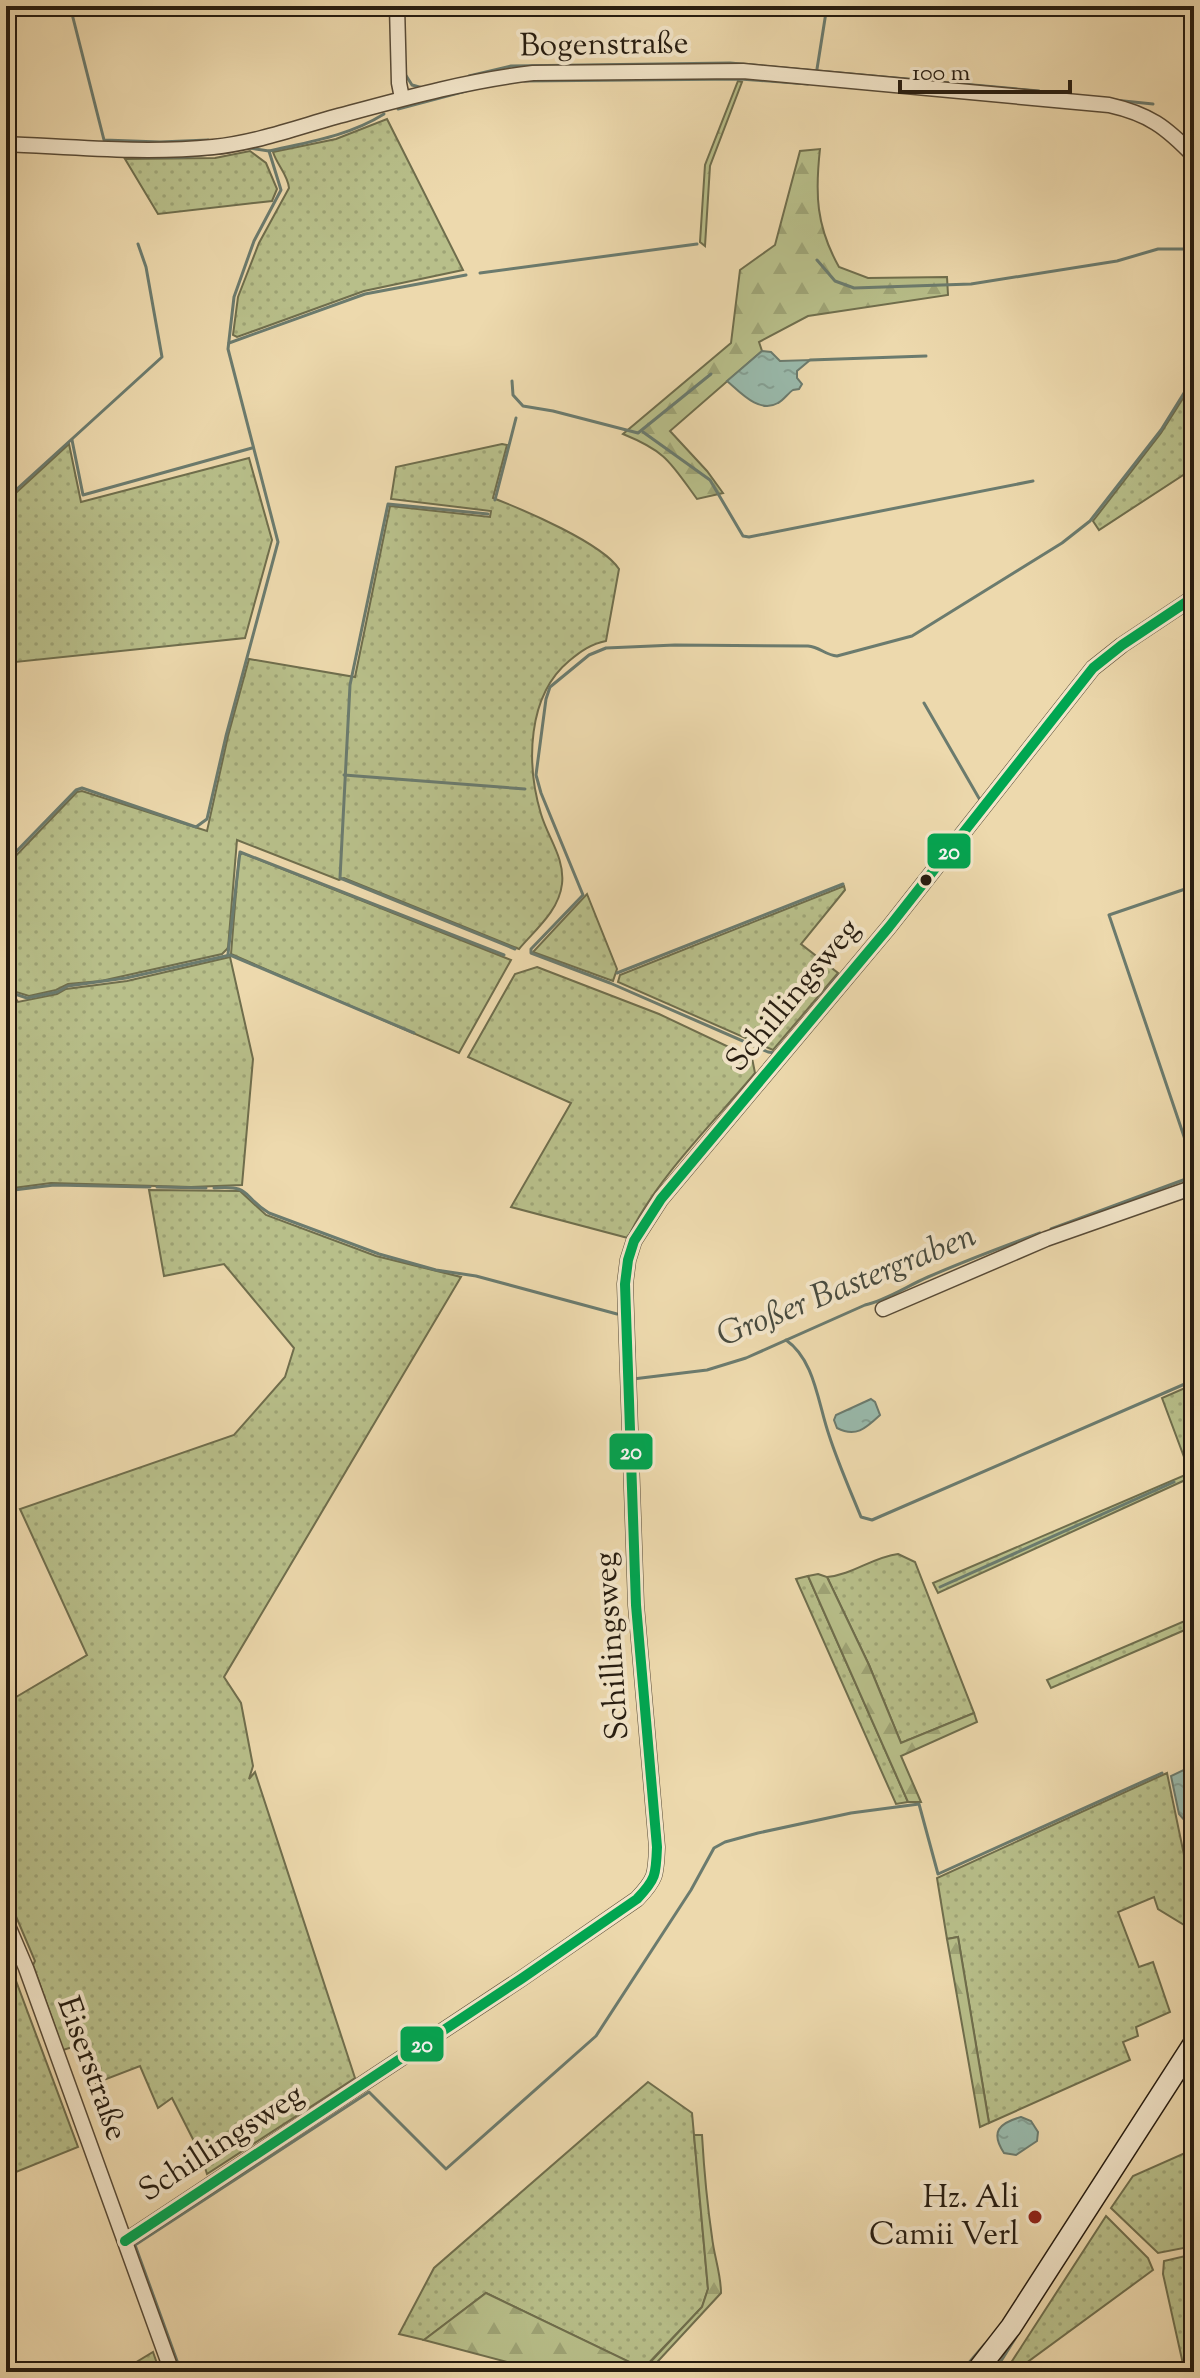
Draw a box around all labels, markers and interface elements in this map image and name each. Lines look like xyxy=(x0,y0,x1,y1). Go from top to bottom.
street label: Bogenstraße xyxy=(519,22,689,70)
scale bar xyxy=(900,44,1070,94)
text: 100 m xyxy=(912,57,970,91)
line badge: 20 xyxy=(926,832,972,870)
text: 20 xyxy=(938,838,960,870)
unlabelled marker xyxy=(918,872,934,888)
street label: Schillingsweg xyxy=(716,909,872,1083)
water label: Großer Bastergraben xyxy=(710,1213,984,1361)
line badge: 20 xyxy=(608,1432,654,1471)
text: 20 xyxy=(620,1438,642,1470)
street label: Schillingsweg xyxy=(583,1550,643,1742)
street label: Eiserstraße xyxy=(44,1991,138,2147)
line badge: 20 xyxy=(399,2025,445,2063)
text: 20 xyxy=(411,2031,433,2063)
street label: Schillingsweg xyxy=(130,2073,314,2215)
place label: Hz. Ali Camii Verl xyxy=(869,2176,1019,2259)
marker: Hz. Ali Camii Verl xyxy=(1026,2208,1044,2226)

